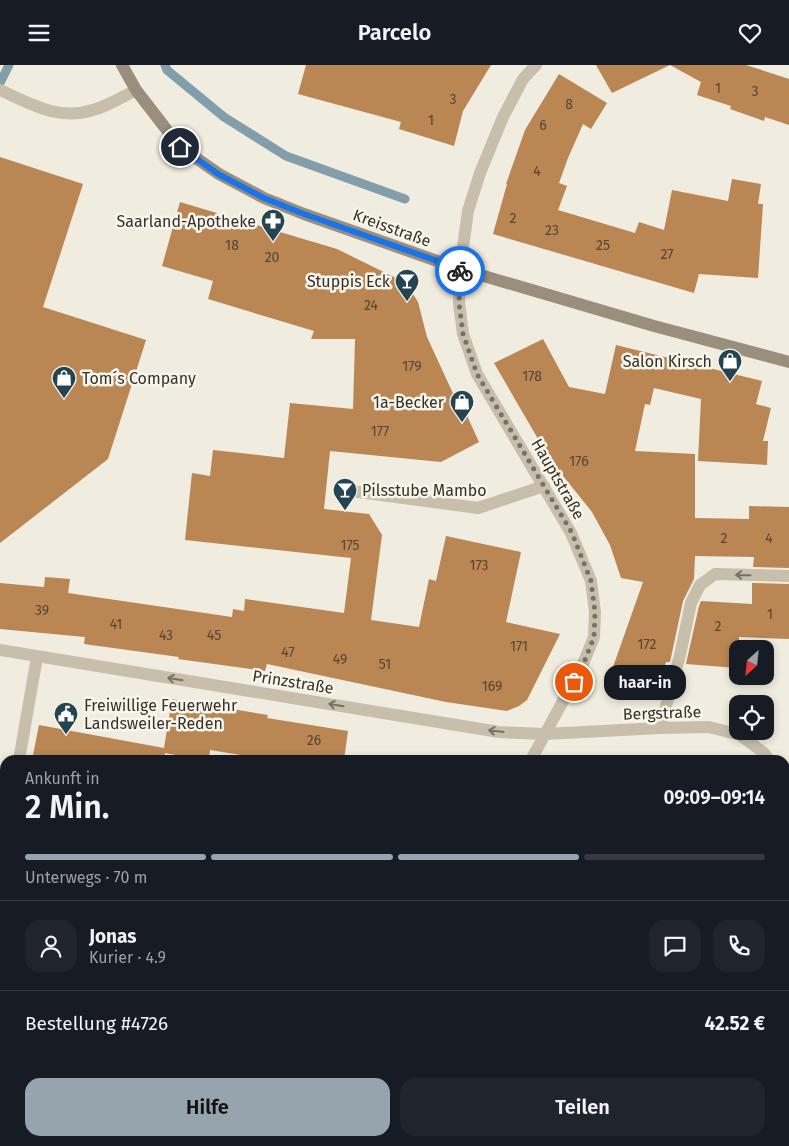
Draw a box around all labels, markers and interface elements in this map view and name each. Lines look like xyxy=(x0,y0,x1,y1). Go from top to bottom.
icon: menu xyxy=(25,19,53,47)
text: Parcelo xyxy=(358,19,431,46)
icon: heart xyxy=(736,19,764,47)
house number: 1 xyxy=(715,80,721,97)
house number: 3 xyxy=(752,83,759,100)
house number: 3 xyxy=(450,91,457,108)
house number: 8 xyxy=(565,96,573,113)
house number: 1 xyxy=(428,112,434,129)
house number: 6 xyxy=(539,117,547,134)
pin xyxy=(159,126,201,168)
icon: home xyxy=(166,133,194,161)
house number: 4 xyxy=(533,163,541,180)
street label: Kreisstraße xyxy=(350,205,434,251)
pharmacy icon: Saarland-Apotheke xyxy=(260,208,286,242)
house number: 2 xyxy=(510,210,517,227)
place label: Saarland-Apotheke xyxy=(117,212,256,231)
house number: 23 xyxy=(545,222,559,239)
house number: 18 xyxy=(225,237,239,254)
house number: 25 xyxy=(596,237,610,254)
courier xyxy=(435,246,485,296)
house number: 27 xyxy=(660,246,674,263)
house number: 20 xyxy=(265,249,280,266)
icon: bike xyxy=(446,257,474,285)
bar icon: Stuppis Eck xyxy=(394,268,420,302)
place label: Stuppis Eck xyxy=(307,272,391,291)
house number: 24 xyxy=(364,297,379,314)
shop icon: Salon Kirsch xyxy=(717,348,743,382)
place label: Salon Kirsch xyxy=(623,352,712,371)
house number: 179 xyxy=(402,358,422,375)
shop icon: Tom´s Company xyxy=(51,365,77,399)
house number: 178 xyxy=(522,368,542,385)
place label: Tom´s Company xyxy=(82,369,196,388)
shop icon: 1a-Becker xyxy=(449,389,475,423)
place label: 1a-Becker xyxy=(373,393,445,412)
house number: 177 xyxy=(371,423,389,440)
street label: Hauptstraße xyxy=(527,435,589,523)
house number: 176 xyxy=(569,453,589,470)
bar icon: Pilsstube Mambo xyxy=(332,477,358,511)
place label: Pilsstube Mambo xyxy=(362,481,487,500)
house number: 2 xyxy=(721,530,728,547)
house number: 4 xyxy=(765,530,773,547)
house number: 175 xyxy=(340,537,360,554)
house number: 173 xyxy=(469,557,489,574)
one-way arrow xyxy=(735,570,752,580)
house number: 39 xyxy=(35,602,49,619)
house number: 1 xyxy=(767,606,773,623)
house number: 41 xyxy=(110,616,122,633)
house number: 2 xyxy=(715,618,722,635)
house number: 43 xyxy=(159,627,173,644)
house number: 45 xyxy=(207,627,221,644)
house number: 172 xyxy=(638,636,657,653)
house number: 171 xyxy=(510,638,528,655)
north arrow xyxy=(729,640,774,685)
map controls xyxy=(729,640,774,740)
house number: 47 xyxy=(281,644,295,661)
house number: 49 xyxy=(333,651,347,668)
house number: 51 xyxy=(379,656,391,673)
pin xyxy=(553,661,595,703)
callout: haar-in xyxy=(604,665,686,699)
street label: Prinzstraße xyxy=(251,666,335,698)
icon: bag xyxy=(560,668,588,696)
text: haar-in xyxy=(619,673,671,692)
one-way arrow xyxy=(168,674,184,684)
house number: 169 xyxy=(482,678,502,695)
button: locate xyxy=(729,695,774,740)
place label: Freiwillige Feuerwehr Landsweiler-Reden xyxy=(84,696,238,733)
one-way arrow xyxy=(328,700,344,710)
public building icon: Freiwillige Feuerwehr Landsweiler-Reden xyxy=(53,701,79,735)
street label: Bergstraße xyxy=(623,702,701,724)
one-way arrow xyxy=(489,726,505,736)
house number: 26 xyxy=(307,732,321,749)
text: Ankunft in xyxy=(25,769,100,788)
text: 09:09–09:14 xyxy=(664,786,765,809)
text: 2 Min. xyxy=(25,788,110,826)
text: Unterwegs · 70 m xyxy=(25,868,147,887)
button: person xyxy=(25,920,77,972)
button: chat xyxy=(649,920,701,972)
button: phone xyxy=(713,920,765,972)
text: Jonas xyxy=(89,925,136,948)
text: Kurier · 4.9 xyxy=(89,948,166,967)
text: Bestellung #4726 xyxy=(25,1012,168,1035)
text: 42.52 € xyxy=(705,1012,765,1035)
button: Hilfe xyxy=(25,1078,390,1136)
button: Teilen xyxy=(400,1078,765,1136)

